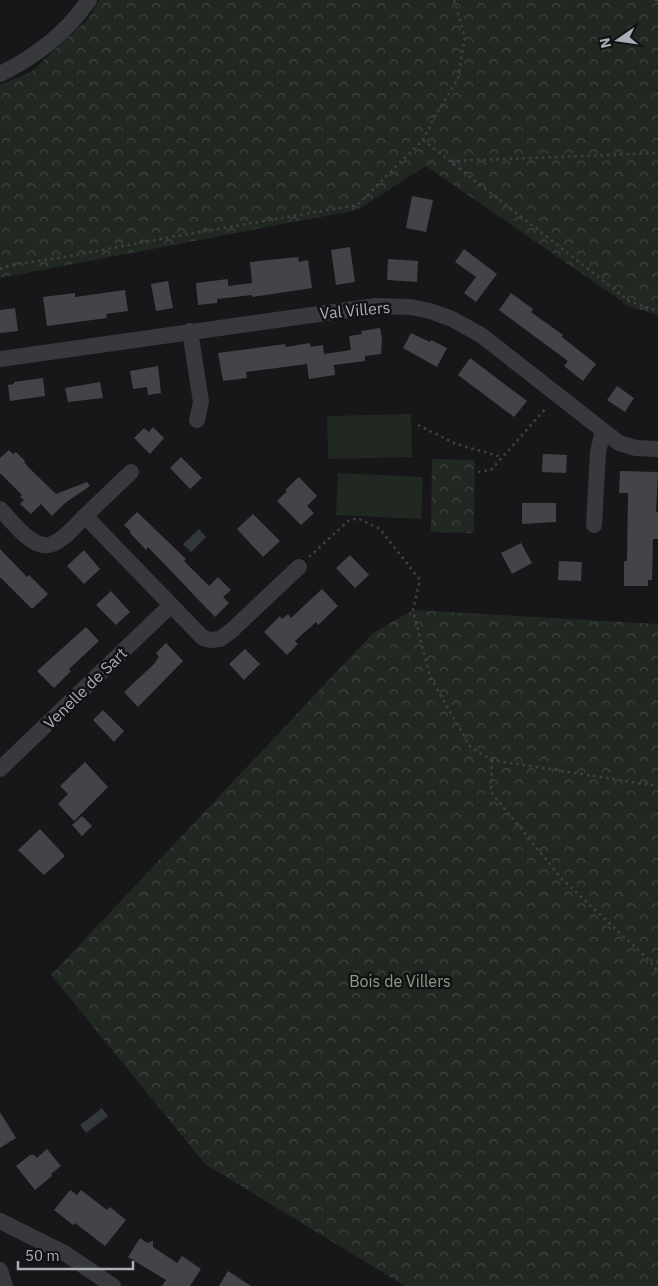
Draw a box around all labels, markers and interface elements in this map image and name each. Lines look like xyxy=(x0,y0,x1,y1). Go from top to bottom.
north arrow xyxy=(593,15,643,65)
text: N xyxy=(595,36,615,50)
street label: Val Villers xyxy=(319,297,391,323)
street label: Venelle de Sart xyxy=(39,643,131,733)
park label: Bois de Villers xyxy=(349,971,451,991)
scale bar xyxy=(18,1238,132,1270)
text: 50 m xyxy=(25,1246,60,1265)

